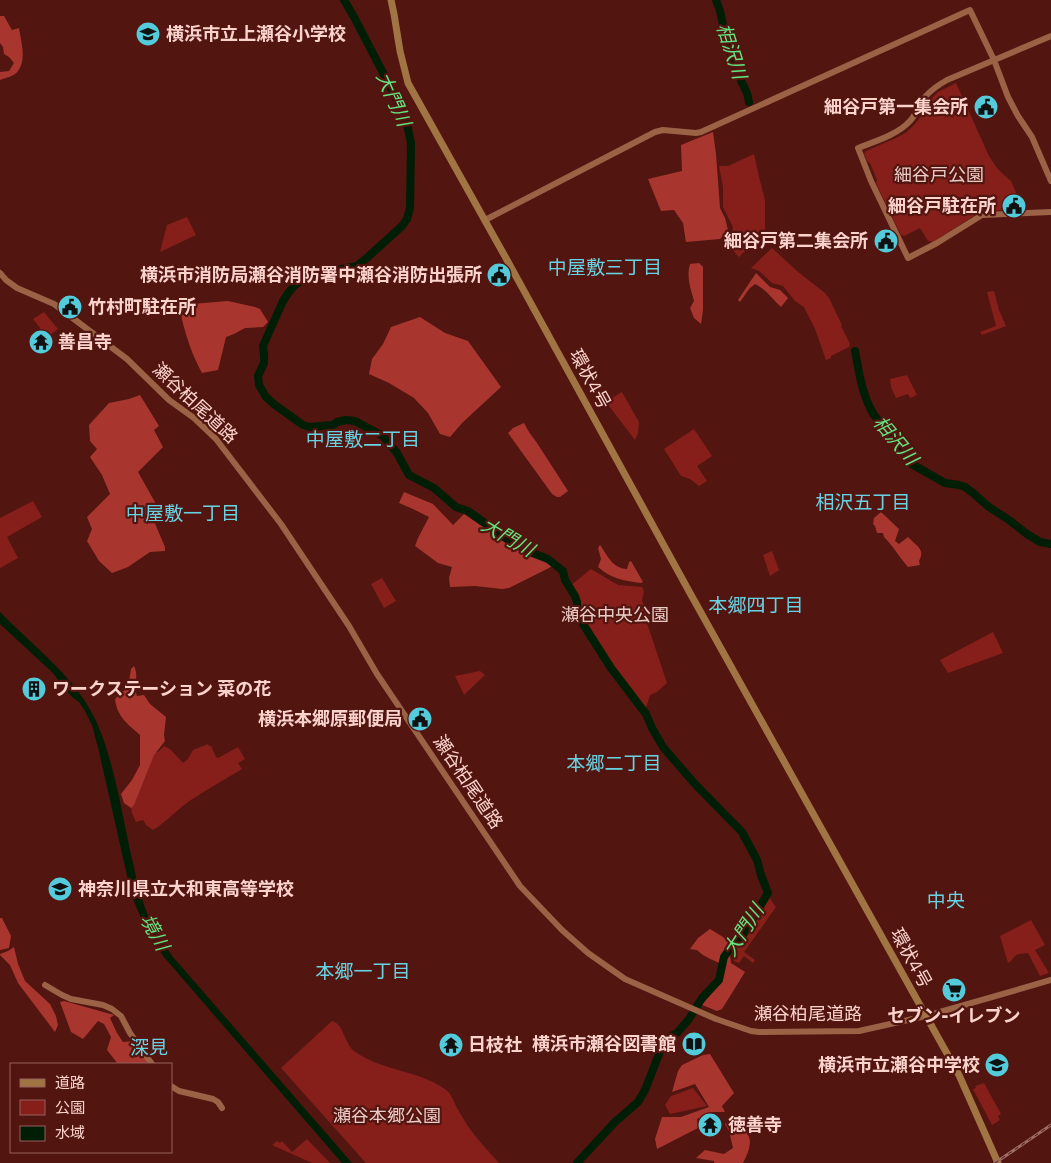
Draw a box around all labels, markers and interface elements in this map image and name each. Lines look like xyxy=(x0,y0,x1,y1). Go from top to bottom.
water label: 相沢川 xyxy=(712,20,753,84)
school or university icon: 横浜市立上瀬谷小学校 xyxy=(135,21,161,47)
place label: 横浜市立上瀬谷小学校 xyxy=(166,22,346,45)
water label: 大門川 xyxy=(371,68,417,132)
public building icon: 細谷戸第一集会所 xyxy=(973,94,999,120)
place label: 細谷戸第一集会所 xyxy=(824,95,968,118)
park label: 細谷戸公園 xyxy=(894,163,984,186)
public building icon: 細谷戸駐在所 xyxy=(1001,193,1027,219)
place label: 細谷戸駐在所 xyxy=(888,194,996,217)
public building icon: 細谷戸第二集会所 xyxy=(873,228,899,254)
place label: 細谷戸第二集会所 xyxy=(724,229,868,252)
district label: 中屋敷三丁目 xyxy=(548,255,662,279)
public building icon: 横浜市消防局瀬谷消防署中瀬谷消防出張所 xyxy=(486,262,512,288)
place label: 横浜市消防局瀬谷消防署中瀬谷消防出張所 xyxy=(140,263,482,286)
public building icon: 竹村町駐在所 xyxy=(57,294,83,320)
place label: 竹村町駐在所 xyxy=(88,295,196,318)
temple icon: 善昌寺 xyxy=(28,329,54,355)
place label: 善昌寺 xyxy=(58,330,112,353)
street label: 環状4号 xyxy=(565,345,616,413)
street label: 瀬谷柏尾道路 xyxy=(148,357,243,448)
water label: 相沢川 xyxy=(868,410,925,471)
district label: 中屋敷二丁目 xyxy=(306,427,420,451)
district label: 相沢五丁目 xyxy=(815,490,911,514)
district label: 中屋敷一丁目 xyxy=(126,501,240,525)
water label: 大門川 xyxy=(477,512,540,563)
district label: 本郷四丁目 xyxy=(708,593,804,617)
park label: 瀬谷中央公園 xyxy=(561,603,669,626)
building icon: ワークステーション 菜の花 xyxy=(21,676,47,702)
place label: ワークステーション 菜の花 xyxy=(52,677,271,700)
public building icon: 横浜本郷原郵便局 xyxy=(407,706,433,732)
place label: 横浜本郷原郵便局 xyxy=(258,707,402,730)
street label: 瀬谷柏尾道路 xyxy=(429,731,508,833)
district label: 本郷二丁目 xyxy=(566,751,662,775)
school or university icon: 神奈川県立大和東高等学校 xyxy=(47,876,73,902)
place label: 神奈川県立大和東高等学校 xyxy=(78,877,294,900)
district label: 中央 xyxy=(927,888,965,912)
water label: 大門川 xyxy=(717,898,770,960)
water label: 境川 xyxy=(135,910,176,956)
street label: 環状4号 xyxy=(886,924,937,992)
district label: 本郷一丁目 xyxy=(315,959,411,983)
supermarket icon: セブン-イレブン xyxy=(941,977,967,1003)
street label: 瀬谷柏尾道路 xyxy=(754,1002,862,1025)
place label: セブン-イレブン xyxy=(887,1004,1021,1027)
library icon: 横浜市瀬谷図書館 xyxy=(681,1031,707,1057)
temple icon: 日枝社 xyxy=(438,1032,464,1058)
place label: 横浜市瀬谷図書館 xyxy=(532,1032,676,1055)
place label: 日枝社 xyxy=(468,1033,522,1056)
district label: 深見 xyxy=(130,1035,168,1059)
school or university icon: 横浜市立瀬谷中学校 xyxy=(984,1052,1010,1078)
place label: 横浜市立瀬谷中学校 xyxy=(818,1053,980,1076)
legend xyxy=(10,1063,172,1153)
text: 道路 xyxy=(55,1073,85,1092)
text: 公園 xyxy=(55,1098,85,1117)
park label: 瀬谷本郷公園 xyxy=(333,1104,441,1127)
temple icon: 徳善寺 xyxy=(697,1112,723,1138)
place label: 徳善寺 xyxy=(728,1113,782,1136)
text: 水域 xyxy=(55,1123,85,1142)

